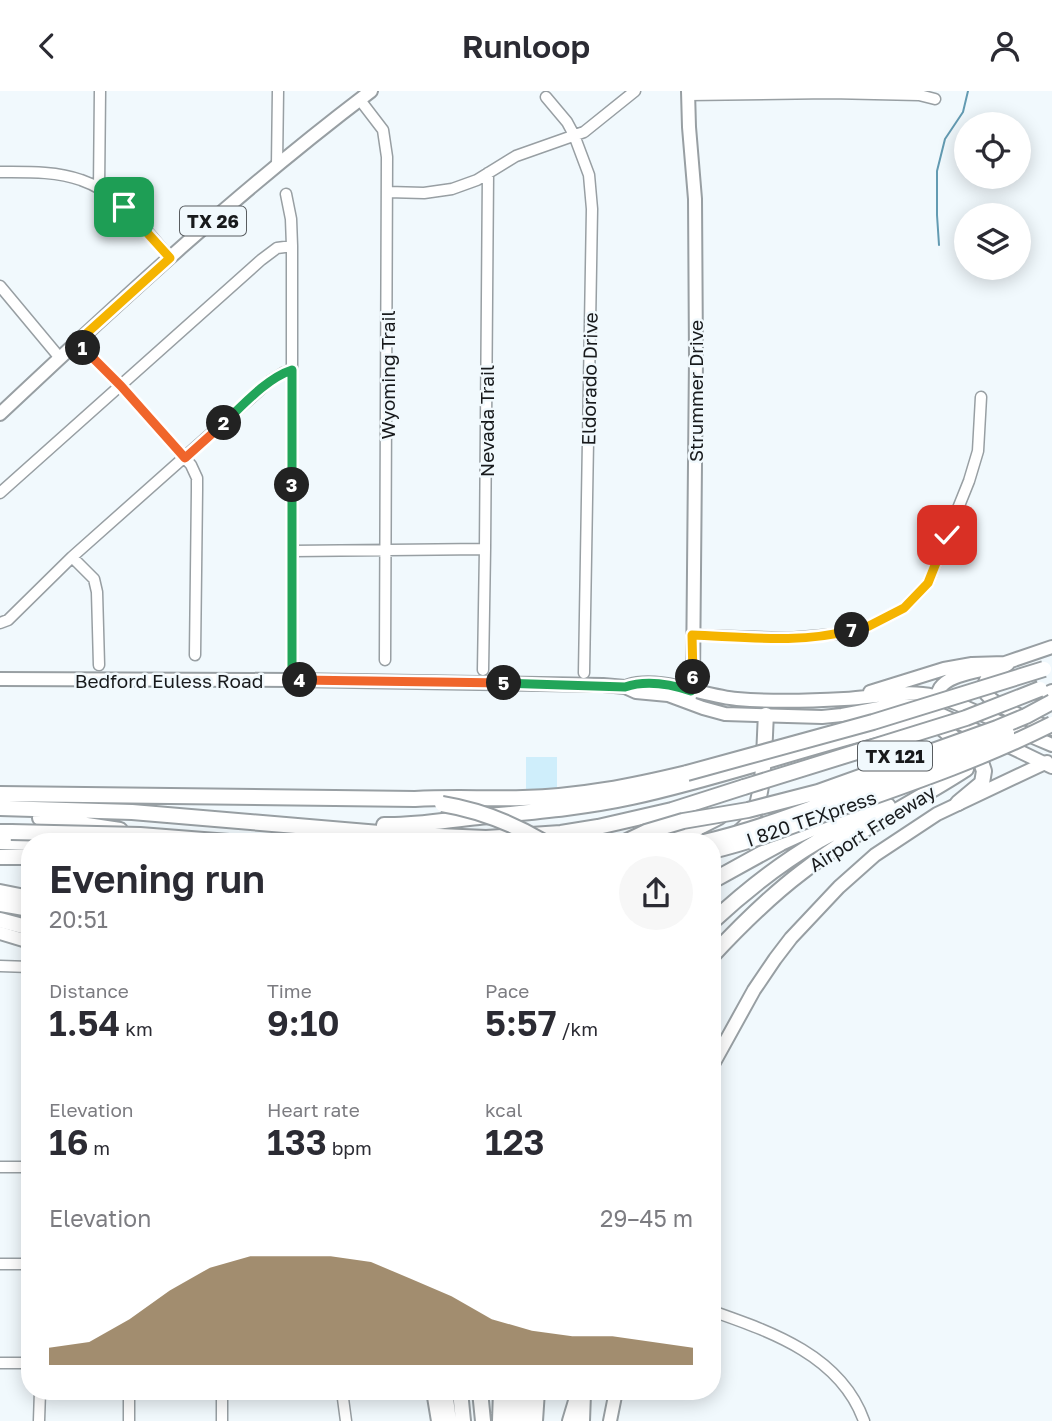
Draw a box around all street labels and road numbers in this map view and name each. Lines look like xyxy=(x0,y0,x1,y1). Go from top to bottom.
road number: TX 26 xyxy=(180,207,246,236)
street label: Wyoming Trail xyxy=(376,310,399,440)
street label: Eldorado Drive xyxy=(576,312,602,446)
street label: Strummer Drive xyxy=(684,320,707,462)
street label: Nevada Trail xyxy=(475,365,498,477)
street label: Bedford Euless Road xyxy=(75,669,263,692)
road number: TX 121 xyxy=(858,741,932,771)
street label: Airport Freeway xyxy=(804,780,940,876)
street label: I 820 TEXpress xyxy=(743,785,879,851)

